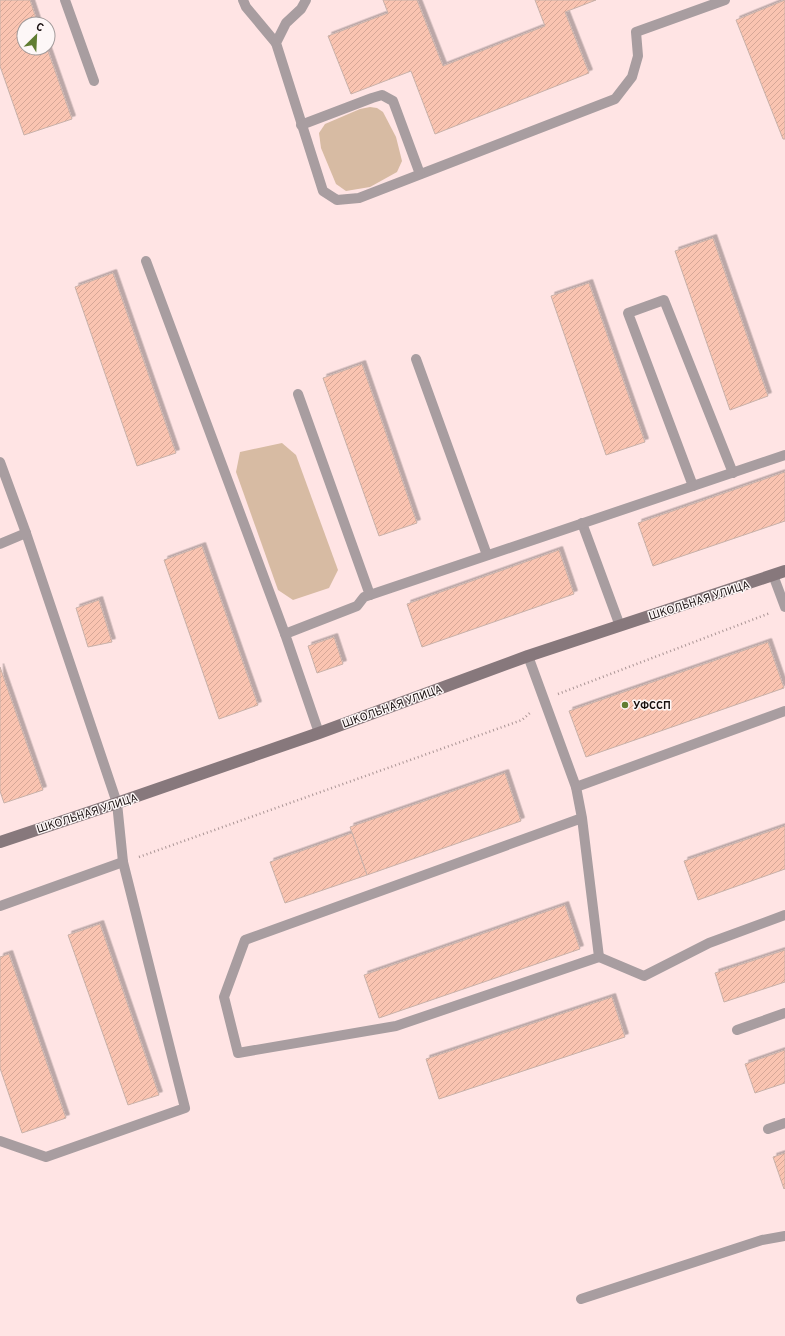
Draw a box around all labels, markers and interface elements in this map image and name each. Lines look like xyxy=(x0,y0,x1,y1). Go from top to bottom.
north arrow xyxy=(16,16,56,56)
text: С xyxy=(34,20,46,36)
street label: ШКОЛЬНАЯ УЛИЦА xyxy=(647,578,752,624)
street label: ШКОЛЬНАЯ УЛИЦА xyxy=(340,682,444,732)
place label: УФССП xyxy=(633,699,671,713)
marker: УФССП xyxy=(620,700,630,710)
street label: ШКОЛЬНАЯ УЛИЦА xyxy=(35,791,140,837)

